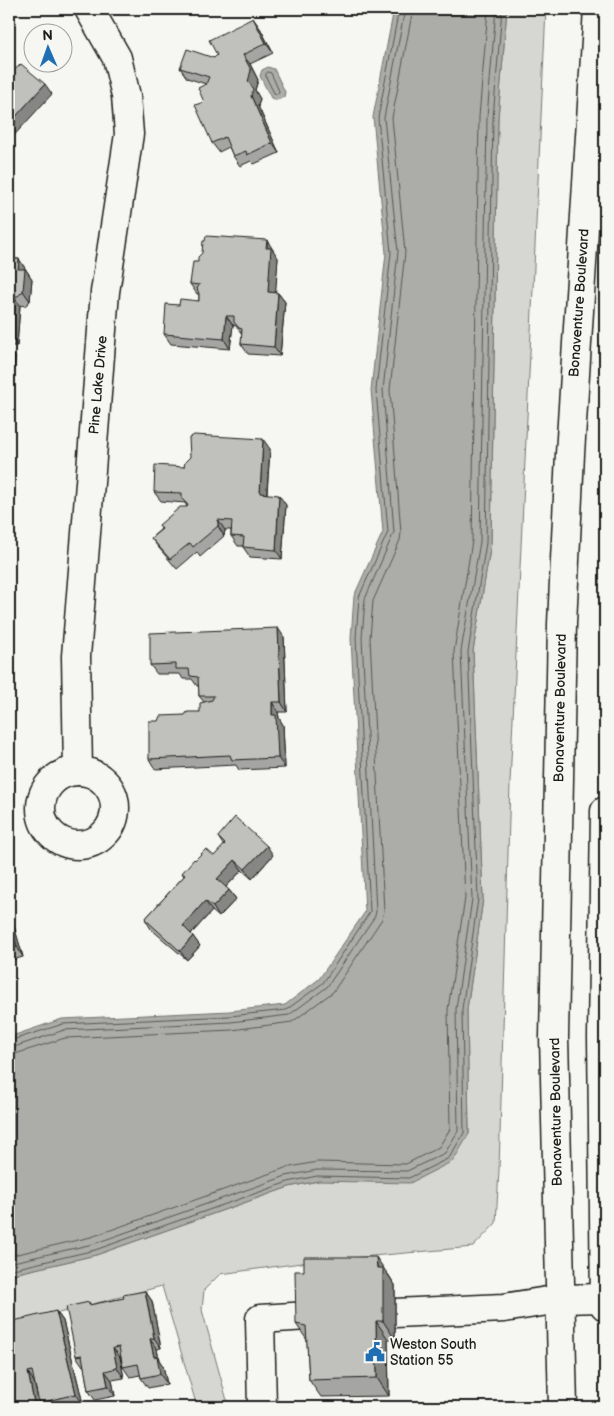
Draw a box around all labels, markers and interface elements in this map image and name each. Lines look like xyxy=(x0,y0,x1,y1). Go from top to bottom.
north arrow xyxy=(22,22,72,72)
text: N xyxy=(42,27,53,44)
street label: Bonaventure Boulevard xyxy=(565,228,593,378)
street label: Pine Lake Drive xyxy=(85,335,111,435)
street label: Bonaventure Boulevard xyxy=(550,633,570,783)
street label: Bonaventure Boulevard xyxy=(546,1037,566,1187)
place label: Weston South Station 55 xyxy=(390,1336,477,1369)
public building icon: Weston South Station 55 xyxy=(364,1341,386,1363)

